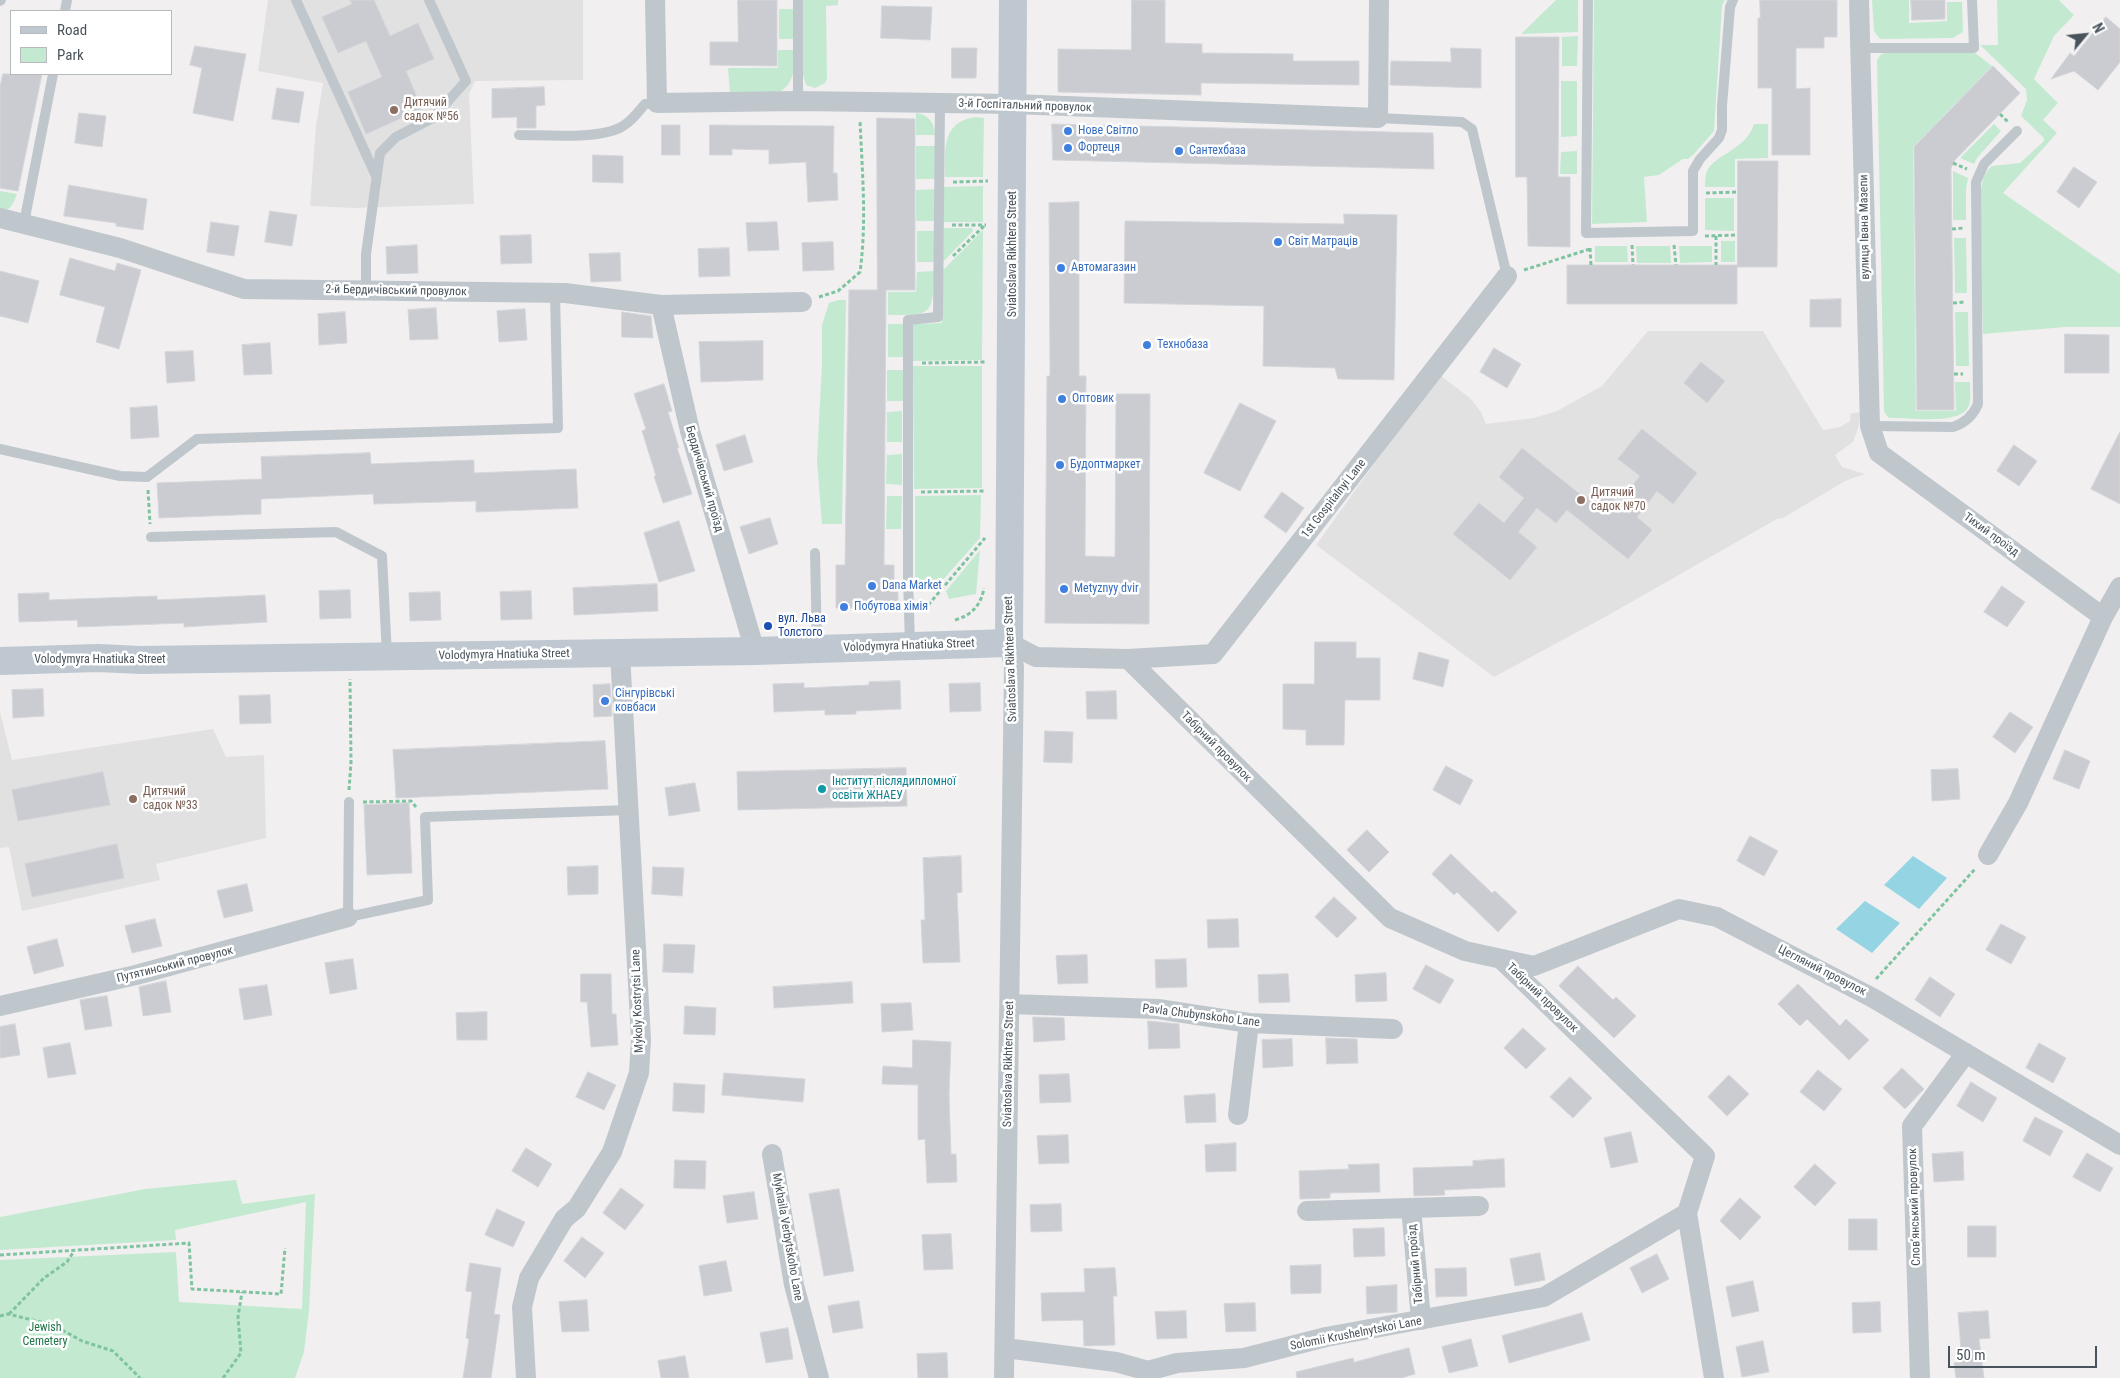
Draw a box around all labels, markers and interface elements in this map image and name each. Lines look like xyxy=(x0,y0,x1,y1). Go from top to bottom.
legend xyxy=(10,10,172,75)
north arrow xyxy=(2060,10,2110,60)
text: N xyxy=(2089,20,2107,35)
text: Road xyxy=(57,21,87,39)
text: Park xyxy=(57,46,84,64)
place label: Дитячий садок №56 xyxy=(404,96,459,124)
street label: 3-й Госпітальний провулок xyxy=(958,96,1092,116)
marker: Дитячий садок №56 xyxy=(388,104,400,116)
place label: Нове Світло xyxy=(1078,124,1138,138)
marker: Нове Світло xyxy=(1062,125,1074,137)
place label: Фортеця xyxy=(1078,141,1120,155)
marker: Фортеця xyxy=(1062,142,1074,154)
place label: Сантехбаза xyxy=(1189,144,1246,158)
marker: Сантехбаза xyxy=(1173,145,1185,157)
street label: вулиця Івана Мазепи xyxy=(1857,174,1873,280)
street label: Sviatoslava Rikhtera Street xyxy=(1006,191,1020,317)
place label: Світ Матраців xyxy=(1288,235,1358,249)
marker: Світ Матраців xyxy=(1272,236,1284,248)
place label: Автомагазин xyxy=(1071,261,1136,275)
marker: Автомагазин xyxy=(1055,262,1067,274)
street label: 2-й Бердичівський провулок xyxy=(325,283,467,299)
place label: Технобаза xyxy=(1157,338,1208,352)
marker: Технобаза xyxy=(1141,339,1153,351)
place label: Оптовик xyxy=(1072,392,1114,406)
marker: Оптовик xyxy=(1056,393,1068,405)
street label: Бердичівський проїзд xyxy=(682,424,726,534)
street label: 1st Gospitalnyi Lane xyxy=(1299,457,1369,541)
place label: Будоптмаркет xyxy=(1070,458,1141,472)
marker: Будоптмаркет xyxy=(1054,459,1066,471)
place label: Дитячий садок №70 xyxy=(1591,486,1646,514)
marker: Дитячий садок №70 xyxy=(1575,494,1587,506)
street label: Тихий проїзд xyxy=(1961,510,2021,560)
place label: Dana Market xyxy=(882,579,942,593)
marker: Dana Market xyxy=(866,580,878,592)
place label: Metyznyy dvir xyxy=(1074,582,1139,596)
marker: Metyznyy dvir xyxy=(1058,583,1070,595)
street label: Sviatoslava Rikhtera Street xyxy=(1002,596,1020,722)
place label: Побутова хімія xyxy=(854,600,928,614)
marker: Побутова хімія xyxy=(838,601,850,613)
place label: вул. Льва Толстого xyxy=(778,612,826,640)
marker: вул. Льва Толстого xyxy=(762,620,774,632)
street label: Volodymyra Hnatiuka Street xyxy=(843,637,975,655)
street label: Volodymyra Hnatiuka Street xyxy=(438,647,570,663)
street label: Volodymyra Hnatiuka Street xyxy=(34,653,166,667)
place label: Сінгурівські ковбаси xyxy=(615,687,675,715)
marker: Сінгурівські ковбаси xyxy=(599,695,611,707)
street label: Табірний провулок xyxy=(1178,709,1254,785)
place label: Інститут післядипломної освіти ЖНАЕУ xyxy=(832,775,956,803)
marker: Інститут післядипломної освіти ЖНАЕУ xyxy=(816,783,828,795)
place label: Дитячий садок №33 xyxy=(143,785,198,813)
marker: Дитячий садок №33 xyxy=(127,793,139,805)
street label: Цегляний провулок xyxy=(1775,943,1869,999)
street label: Путятинський провулок xyxy=(115,944,235,986)
street label: Mykoly Kostrytsi Lane xyxy=(629,949,647,1053)
street label: Табірний провулок xyxy=(1503,960,1581,1036)
street label: Sviatoslava Rikhtera Street xyxy=(1001,1001,1017,1127)
street label: Pavla Chubynskoho Lane xyxy=(1142,1002,1260,1030)
street label: Словʼянський провулок xyxy=(1906,1148,1924,1266)
street label: Mykhaila Verbytskoho Lane xyxy=(769,1172,805,1302)
street label: Табірний проїзд xyxy=(1405,1224,1427,1304)
street label: Solomii Krushelnytskoi Lane xyxy=(1289,1314,1423,1354)
park label: Jewish Cemetery xyxy=(22,1321,68,1349)
scale bar xyxy=(1950,1336,2099,1368)
text: 50 m xyxy=(1956,1346,1986,1364)

